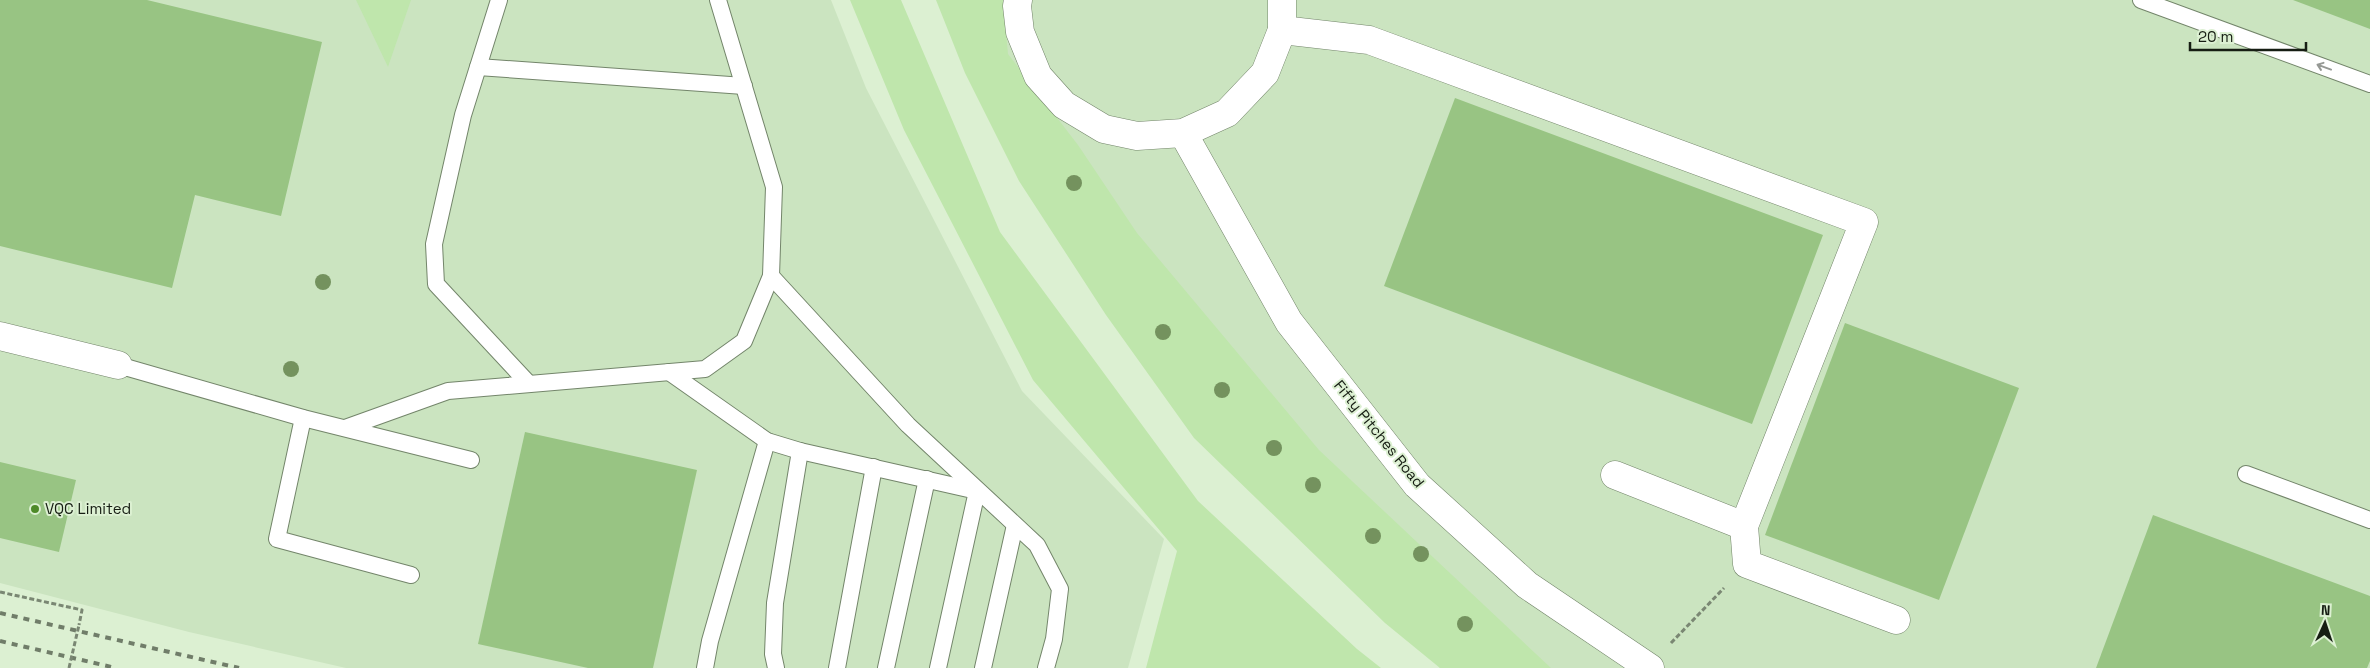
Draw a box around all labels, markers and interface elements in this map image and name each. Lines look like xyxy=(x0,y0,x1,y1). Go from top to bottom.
scale bar xyxy=(2190,20,2306,52)
text: 20 m xyxy=(2198,27,2233,46)
one-way arrow xyxy=(2317,62,2332,71)
street label: Fifty Pitches Road xyxy=(1330,376,1429,491)
place label: VQC Limited xyxy=(45,499,131,518)
marker: VQC Limited xyxy=(29,503,41,515)
north arrow xyxy=(2300,598,2350,648)
text: N xyxy=(2321,601,2331,619)

